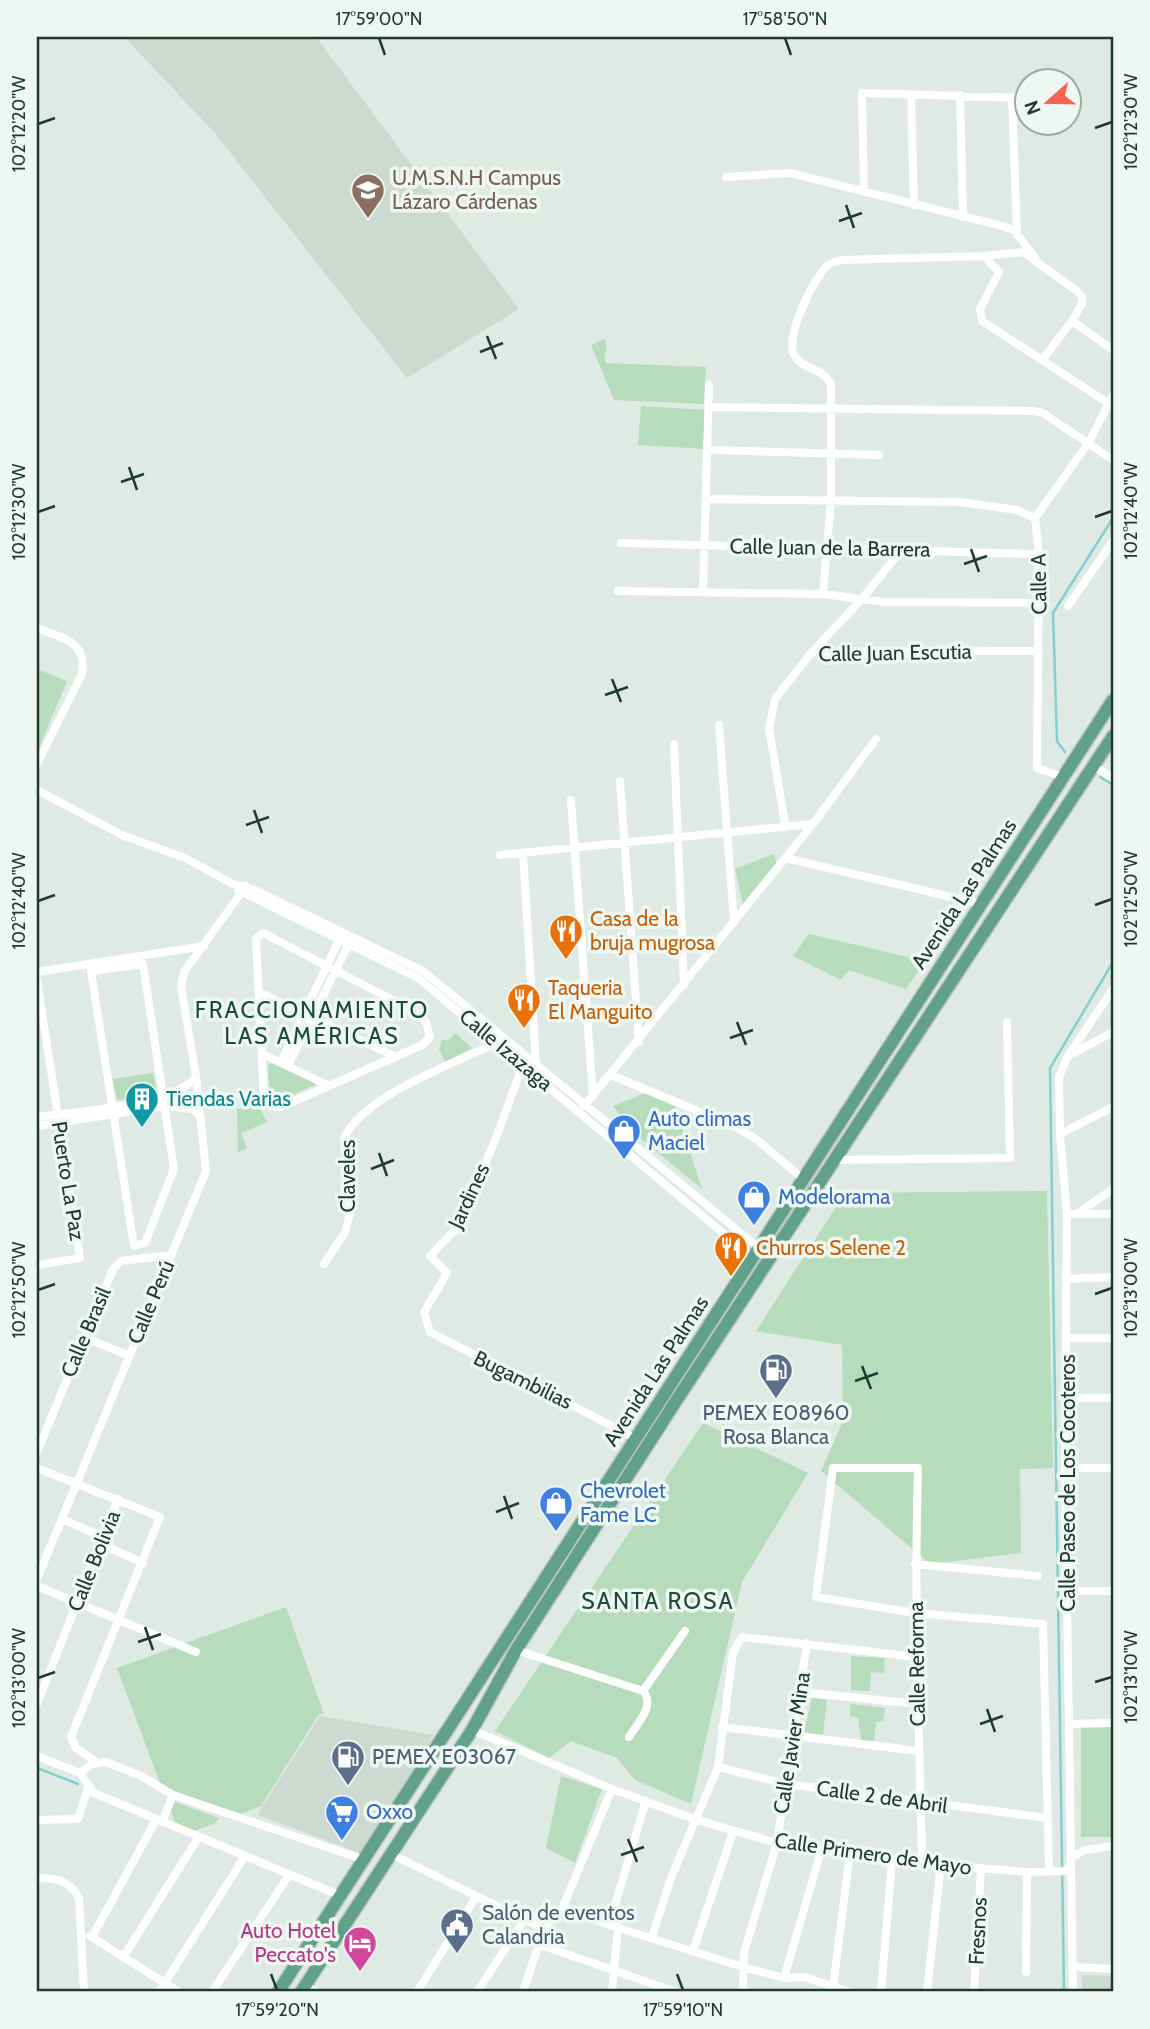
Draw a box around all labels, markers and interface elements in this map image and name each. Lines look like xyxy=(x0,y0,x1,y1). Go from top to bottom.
text: 17°59'00"N xyxy=(336,8,422,30)
text: 17°58'50"N xyxy=(743,8,827,30)
north arrow xyxy=(1014,66,1084,136)
text: 102°12'30"W xyxy=(1120,74,1142,170)
text: 102°12'20"W xyxy=(8,76,30,172)
text: N xyxy=(1019,97,1046,118)
place label: U.M.S.N.H Campus Lázaro Cárdenas xyxy=(392,165,561,214)
school or university icon: U.M.S.N.H Campus Lázaro Cárdenas xyxy=(349,171,387,220)
text: 102°12'40"W xyxy=(1120,463,1142,559)
text: 102°12'30"W xyxy=(8,464,30,560)
street label: Calle Juan de la Barrera xyxy=(729,533,931,562)
street label: Calle A xyxy=(1025,553,1052,615)
street label: Calle Juan Escutia xyxy=(818,639,972,666)
street label: Avenida Las Palmas xyxy=(906,814,1022,973)
text: 102°12'50"W xyxy=(1120,851,1142,947)
text: 102°12'40"W xyxy=(8,853,30,949)
place label: Casa de la bruja mugrosa xyxy=(590,906,715,956)
restaurant icon: Casa de la bruja mugrosa xyxy=(547,912,585,961)
place label: Taqueria El Manguito xyxy=(548,975,653,1024)
restaurant icon: Taqueria El Manguito xyxy=(505,981,543,1030)
district label: FRACCIONAMIENTO LAS AMÉRICAS xyxy=(195,996,429,1050)
street label: Calle Izazaga xyxy=(455,1003,558,1096)
building icon: Tiendas Varias xyxy=(123,1080,161,1129)
place label: Tiendas Varias xyxy=(166,1086,291,1111)
place label: Auto climas Maciel xyxy=(648,1106,751,1155)
shop icon: Auto climas Maciel xyxy=(605,1112,643,1161)
street label: Puerto La Paz xyxy=(47,1119,90,1243)
street label: Claveles xyxy=(335,1139,360,1212)
street label: Jardines xyxy=(442,1159,495,1233)
shop icon: Modelorama xyxy=(735,1178,773,1227)
place label: Modelorama xyxy=(778,1184,890,1209)
restaurant icon: Churros Selene 2 xyxy=(712,1229,750,1278)
place label: Churros Selene 2 xyxy=(756,1235,906,1260)
text: 102°13'00"W xyxy=(1120,1238,1142,1338)
text: 102°12'50"W xyxy=(8,1242,30,1338)
street label: Calle Perú xyxy=(122,1256,179,1347)
street label: Calle Brasil xyxy=(55,1283,116,1381)
street label: Avenida Las Palmas xyxy=(598,1291,714,1450)
street label: Bugambilias xyxy=(470,1345,577,1414)
fuel station icon: PEMEX E08960 Rosa Blanca xyxy=(757,1351,795,1400)
street label: Calle Paseo de Los Cocoteros xyxy=(1055,1354,1080,1612)
place label: PEMEX E08960 Rosa Blanca xyxy=(703,1400,849,1449)
place label: Chevrolet Fame LC xyxy=(580,1478,666,1527)
shop icon: Chevrolet Fame LC xyxy=(537,1484,575,1533)
street label: Calle Bolivia xyxy=(62,1507,125,1615)
district label: SANTA ROSA xyxy=(581,1587,735,1615)
street label: Calle Reforma xyxy=(903,1601,930,1727)
text: 102°13'00"W xyxy=(8,1628,30,1728)
text: 102°13'10"W xyxy=(1120,1630,1142,1724)
street label: Calle Javier Mina xyxy=(768,1670,815,1816)
fuel station icon: PEMEX E03067 xyxy=(329,1738,367,1787)
place label: PEMEX E03067 xyxy=(372,1744,516,1769)
street label: Calle 2 de Abril xyxy=(815,1775,949,1818)
supermarket icon: Oxxo xyxy=(323,1793,361,1842)
place label: Oxxo xyxy=(366,1799,413,1824)
street label: Calle Primero de Mayo xyxy=(773,1827,973,1880)
street label: Fresnos xyxy=(963,1896,992,1966)
place label: Salón de eventos Calandria xyxy=(482,1900,635,1949)
public building icon: Salón de eventos Calandria xyxy=(438,1906,476,1955)
place label: Auto Hotel Peccato's xyxy=(240,1918,336,1967)
hotel icon: Auto Hotel Peccato's xyxy=(341,1924,379,1973)
text: 17°59'20"N xyxy=(235,1999,319,2021)
text: 17°59'10"N xyxy=(643,1999,723,2021)

